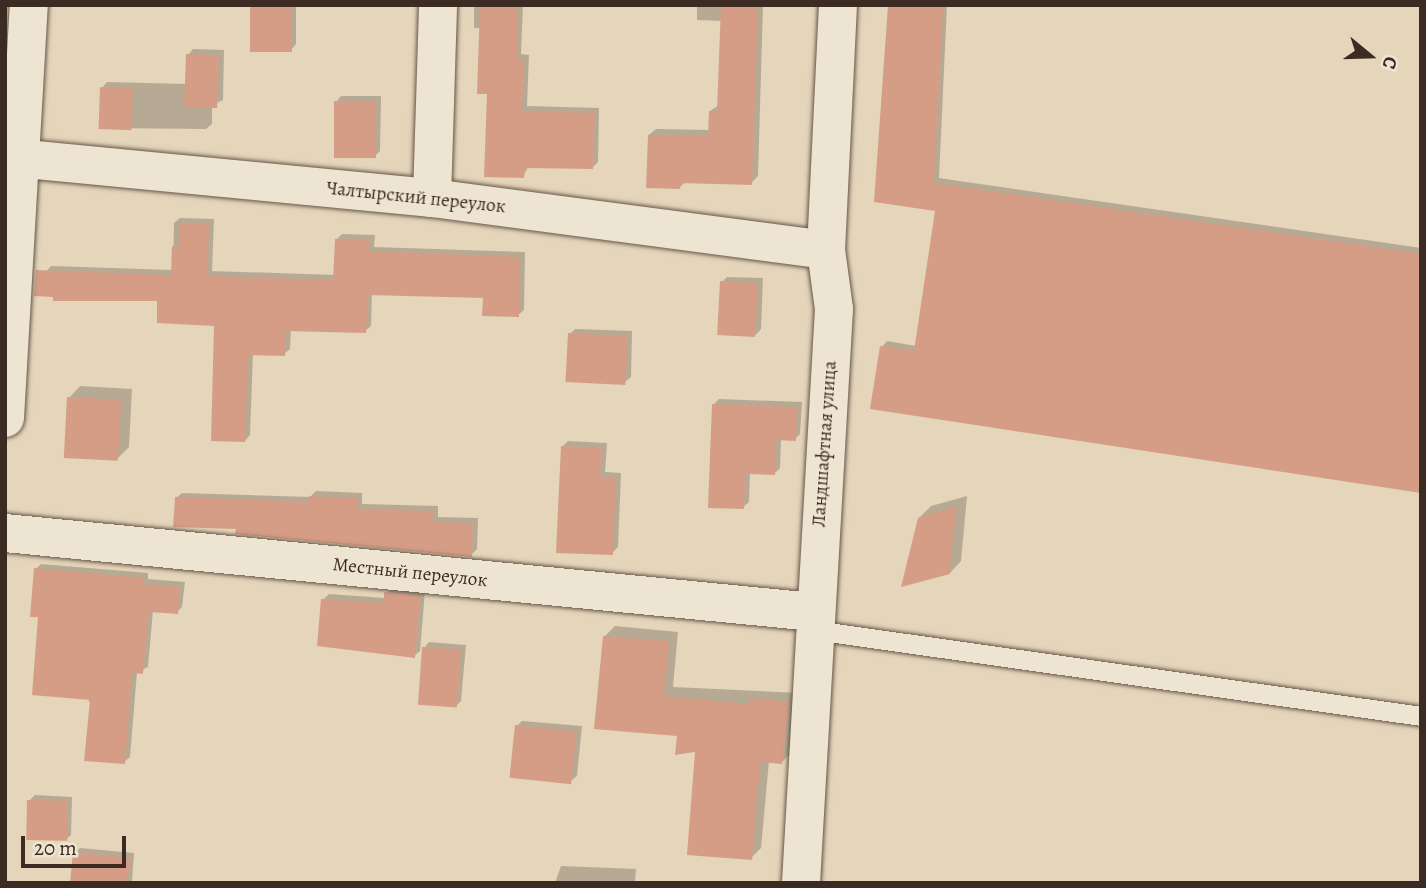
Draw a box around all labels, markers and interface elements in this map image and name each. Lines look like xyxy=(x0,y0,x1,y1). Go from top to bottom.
north arrow xyxy=(1335,21,1405,91)
text: С xyxy=(1376,53,1404,73)
street label: Чалтырский переулок xyxy=(325,177,507,219)
street label: Ландшафтная улица xyxy=(808,360,842,528)
street label: Местный переулок xyxy=(332,554,488,592)
scale bar xyxy=(24,822,130,866)
text: 20 m xyxy=(34,834,77,862)

